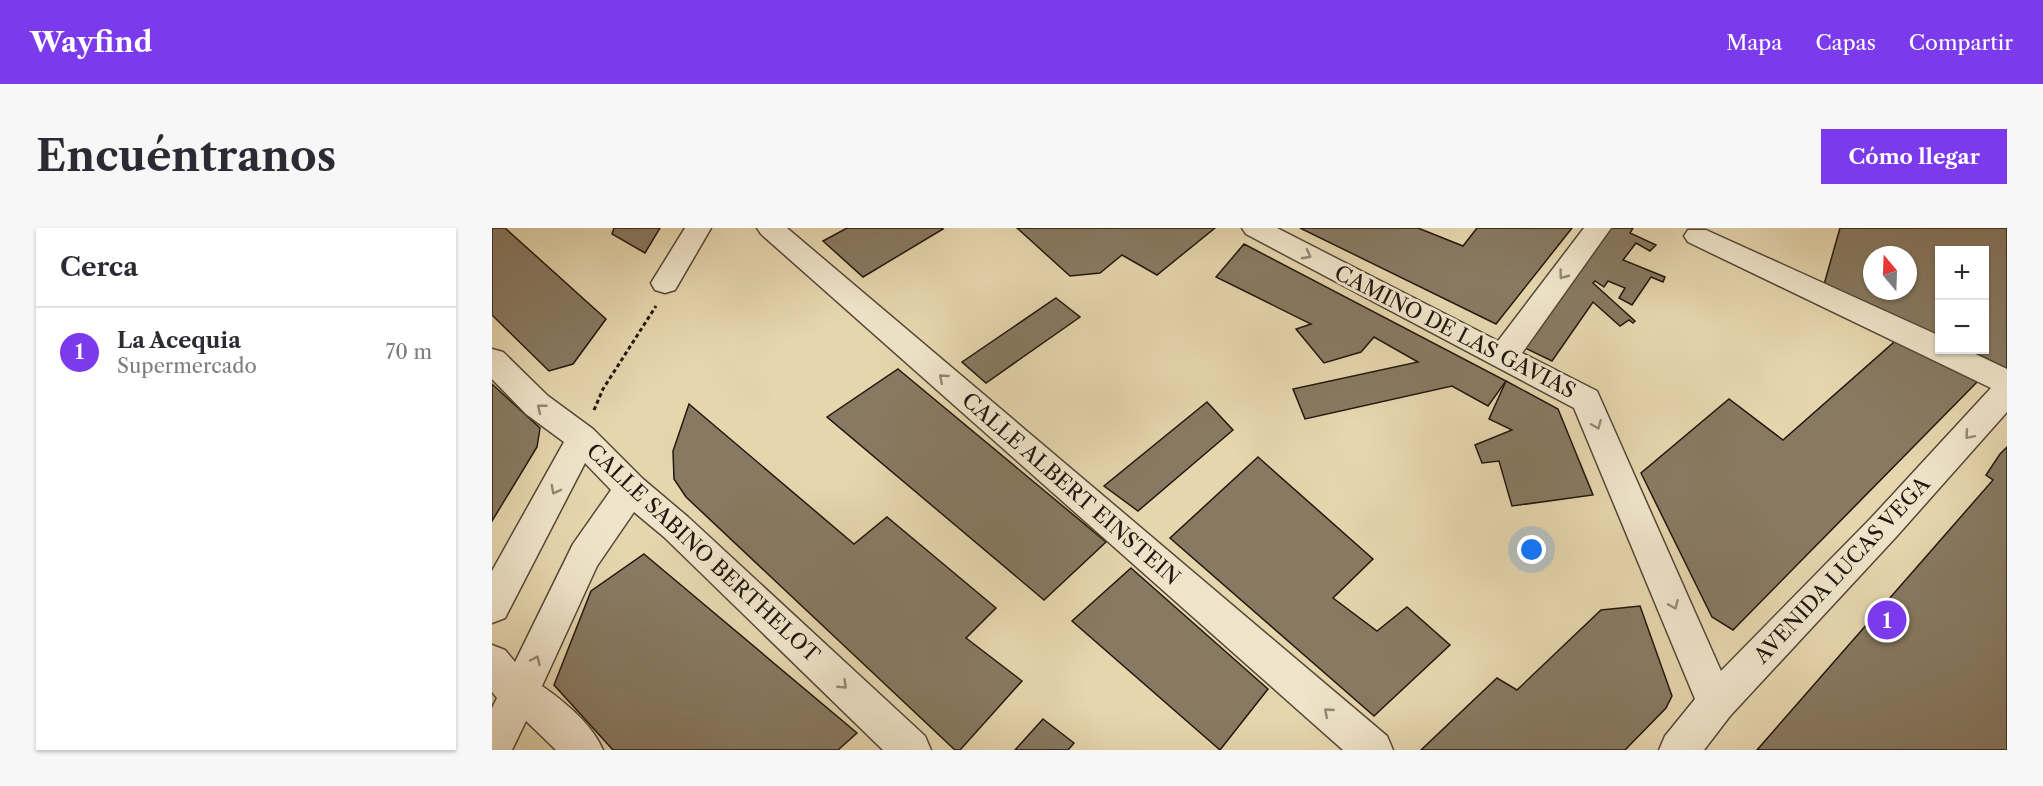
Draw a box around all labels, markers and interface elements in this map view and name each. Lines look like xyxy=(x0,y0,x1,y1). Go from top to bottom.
text: Wayfind xyxy=(30,25,152,59)
text: Mapa xyxy=(1726,30,1782,55)
text: Capas xyxy=(1815,30,1876,55)
text: Compartir xyxy=(1909,30,2013,55)
button: Cómo llegar xyxy=(1821,129,2007,184)
text: Encuéntranos xyxy=(36,130,336,182)
north arrow xyxy=(1863,246,1917,300)
map controls xyxy=(1935,246,1989,354)
button: + xyxy=(1935,246,1989,300)
one-way arrow xyxy=(1301,248,1312,259)
text: Cerca xyxy=(60,251,138,283)
street label: CAMINO DE LAS GAVIAS xyxy=(1331,260,1580,403)
one-way arrow xyxy=(1560,268,1571,279)
button: − xyxy=(1935,300,1989,354)
text: La Acequia xyxy=(117,327,241,354)
text: 1 xyxy=(75,340,84,364)
text: 70 m xyxy=(386,340,432,364)
text: Supermercado xyxy=(117,354,257,378)
one-way arrow xyxy=(939,374,950,385)
street label: CALLE ALBERT EINSTEIN xyxy=(957,387,1185,590)
one-way arrow xyxy=(537,404,548,415)
one-way arrow xyxy=(1590,419,1602,430)
one-way arrow xyxy=(1965,428,1976,439)
street label: CALLE SABINO BERTHELOT xyxy=(582,438,825,667)
street label: AVENIDA LUCAS VEGA xyxy=(1748,471,1935,669)
one-way arrow xyxy=(551,484,562,494)
your location xyxy=(1517,535,1546,564)
one-way arrow xyxy=(1667,598,1679,609)
pin: 1 xyxy=(1868,598,1906,642)
one-way arrow xyxy=(528,655,540,666)
one-way arrow xyxy=(836,678,847,689)
one-way arrow xyxy=(1325,708,1335,719)

